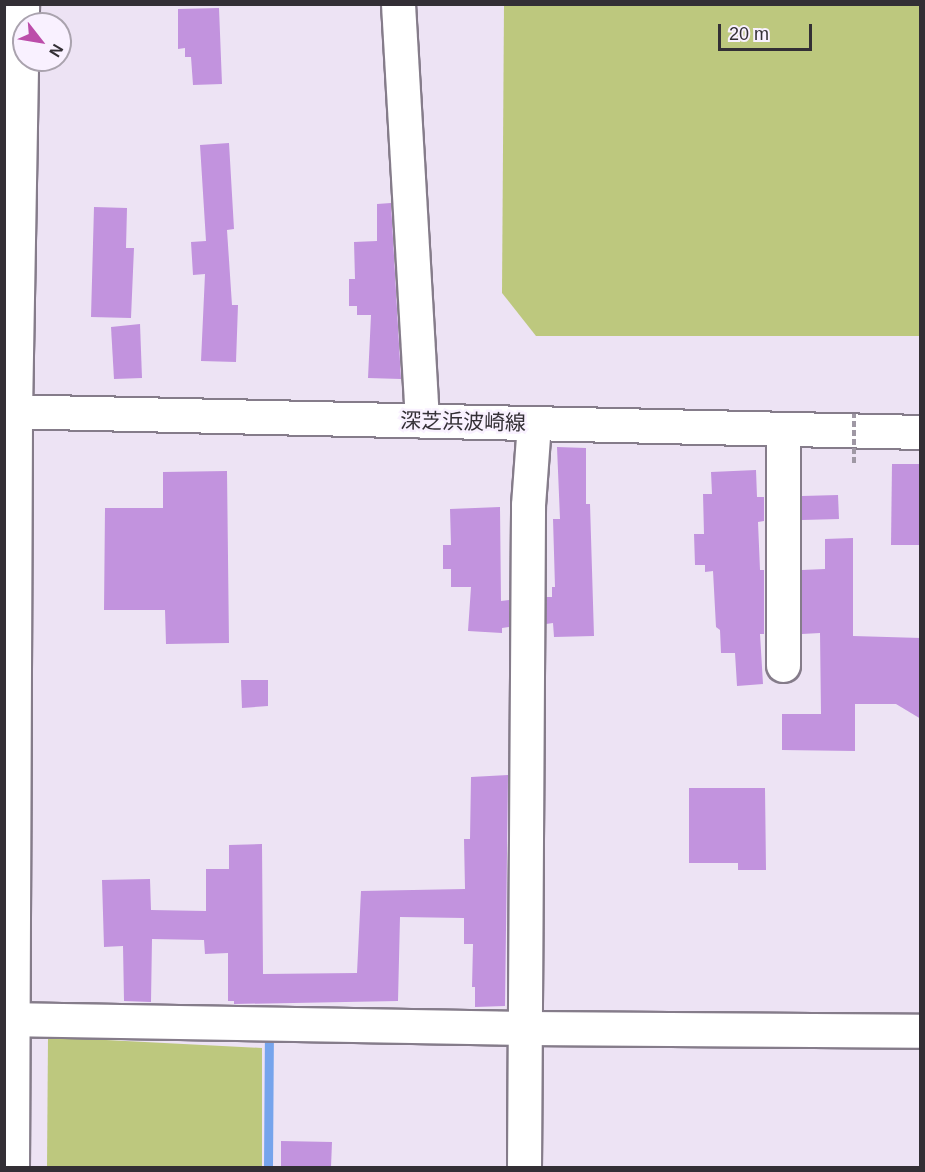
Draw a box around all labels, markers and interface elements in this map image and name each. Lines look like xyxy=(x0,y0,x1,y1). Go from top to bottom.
north arrow xyxy=(12,12,72,72)
scale bar xyxy=(721,12,816,50)
text: 20 m xyxy=(729,24,769,44)
text: N xyxy=(46,41,66,60)
street label: 深芝浜波崎線 xyxy=(400,408,526,436)

